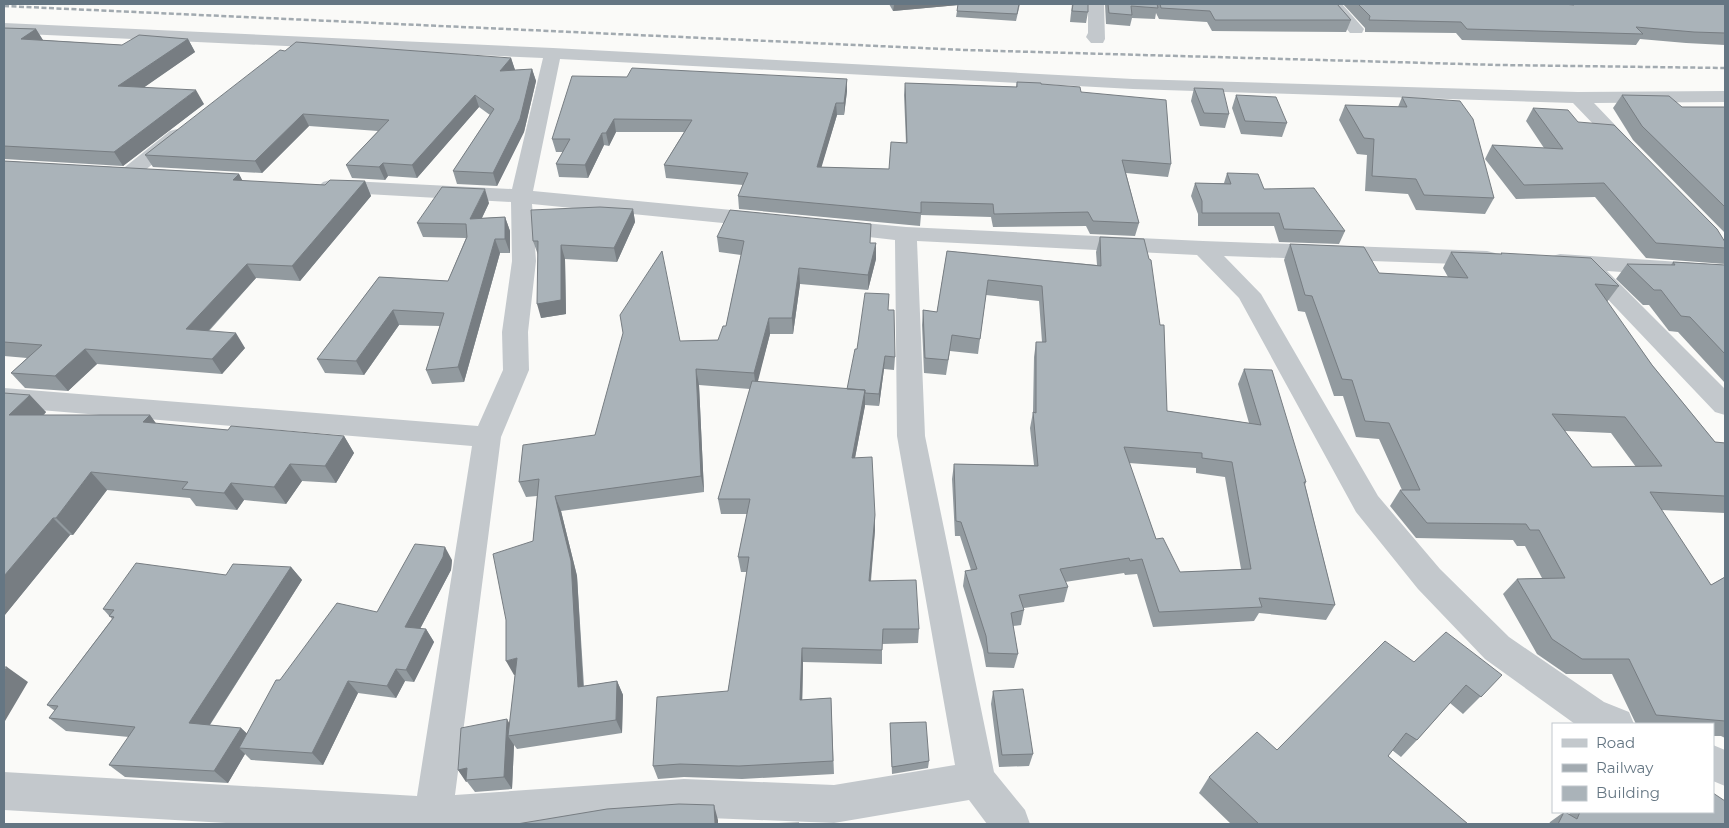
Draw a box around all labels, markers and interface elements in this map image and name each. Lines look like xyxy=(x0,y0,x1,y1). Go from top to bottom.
legend xyxy=(1552,723,1714,813)
text: Road xyxy=(1596,733,1635,752)
text: Railway xyxy=(1596,758,1654,777)
text: Building xyxy=(1596,783,1660,802)

